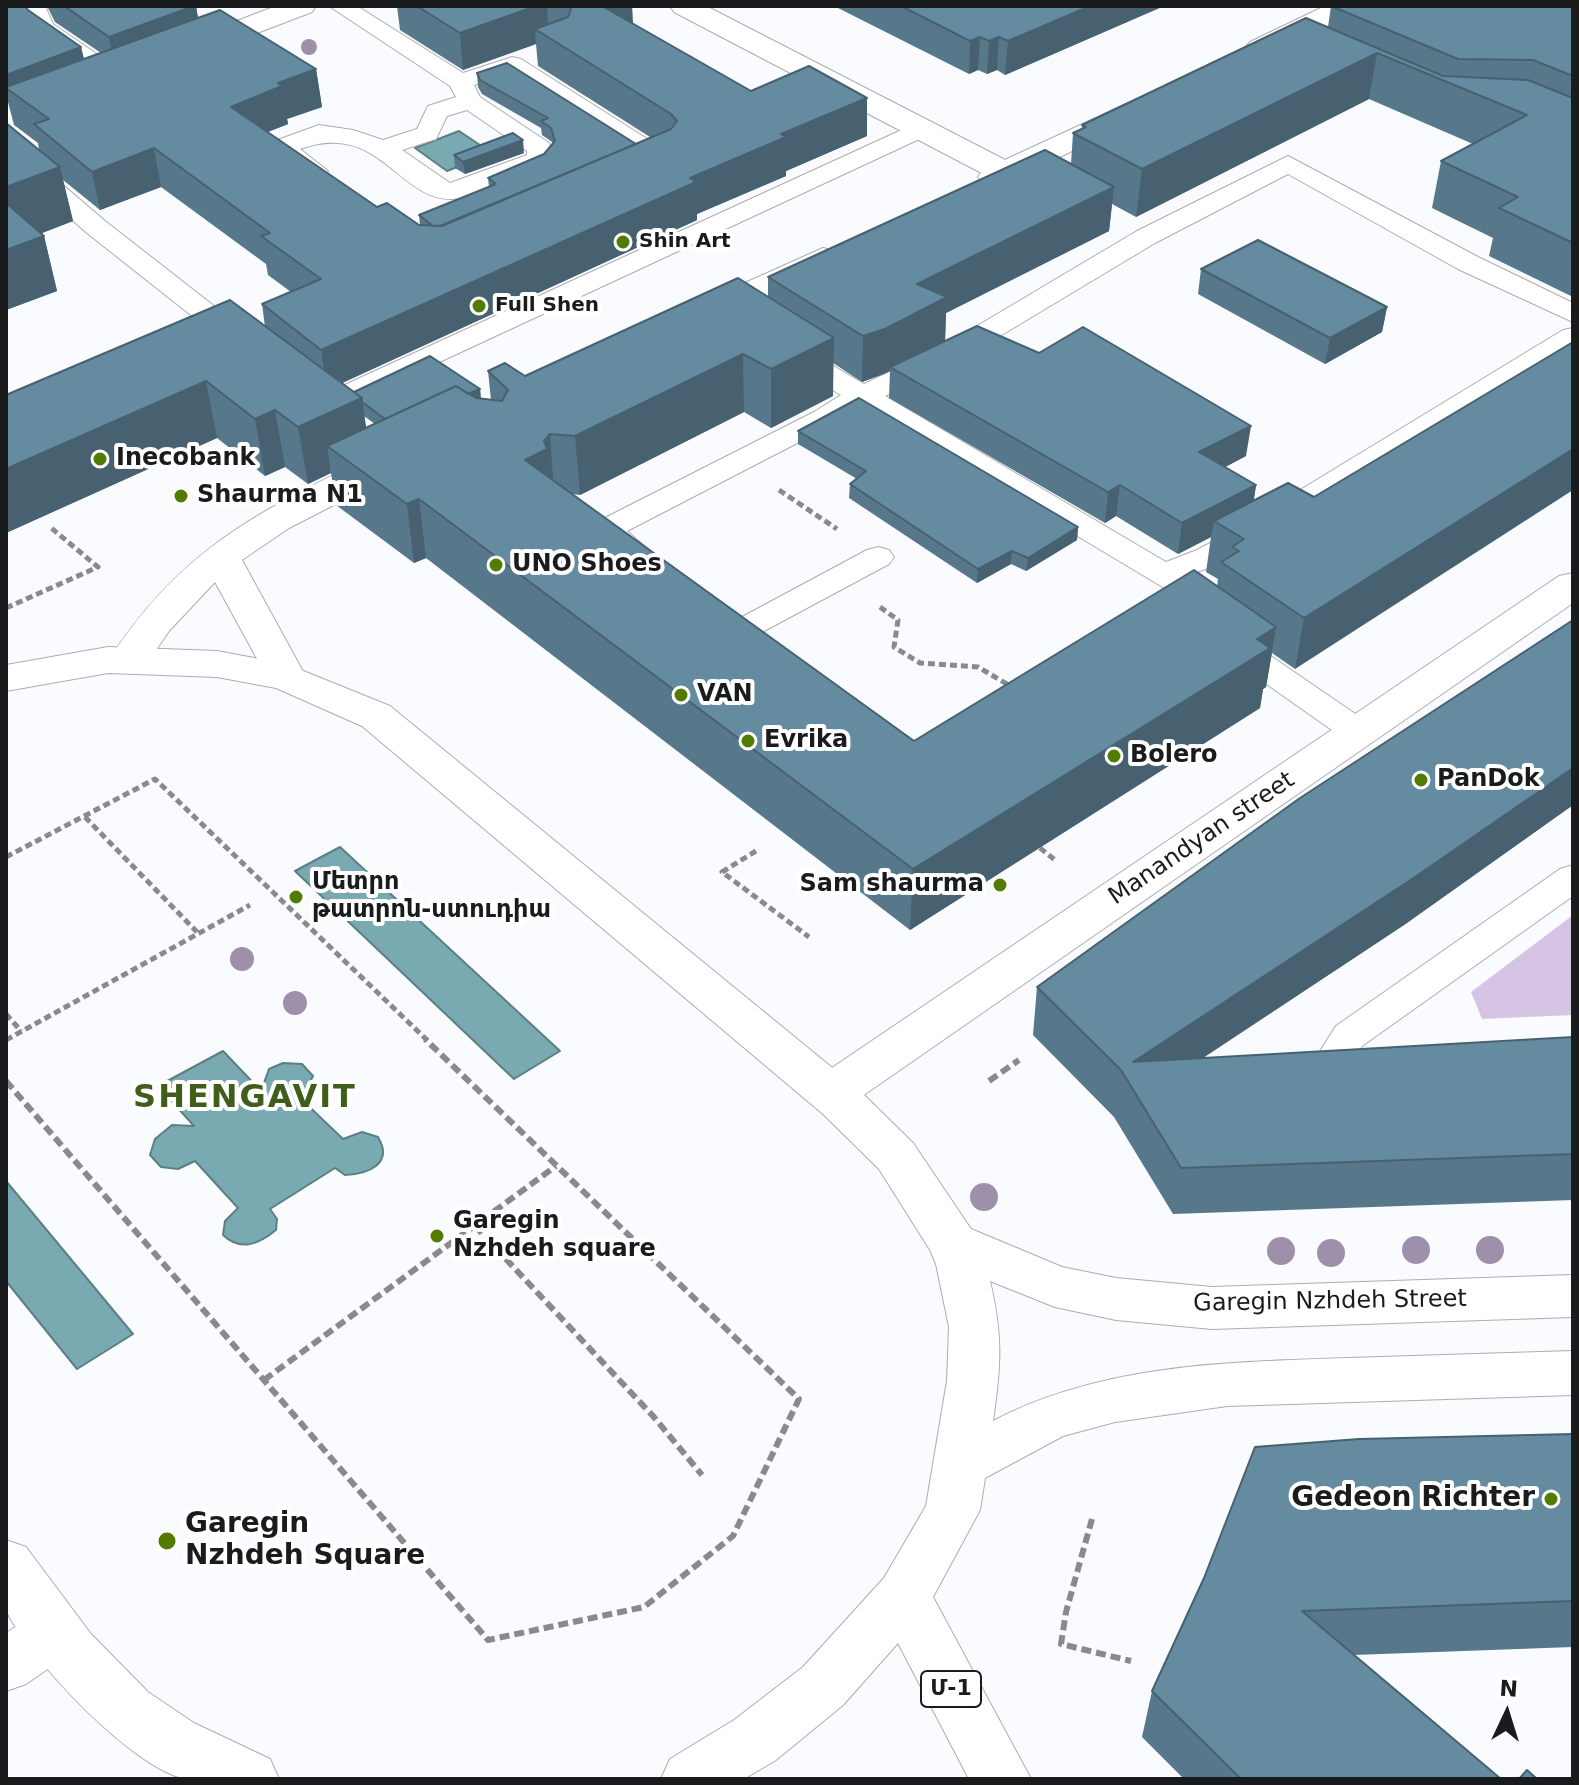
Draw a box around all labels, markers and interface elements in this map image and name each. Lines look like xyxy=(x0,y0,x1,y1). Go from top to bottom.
place label: Shin Art xyxy=(639,230,731,254)
marker: Shin Art xyxy=(614,233,632,251)
place label: Full Shen xyxy=(495,294,599,318)
marker: Full Shen xyxy=(470,297,488,315)
place label: Inecobank xyxy=(116,445,255,473)
marker: Inecobank xyxy=(91,450,109,468)
place label: Shaurma N1 xyxy=(197,482,363,510)
marker: Shaurma N1 xyxy=(172,487,190,505)
place label: UNO Shoes xyxy=(512,551,662,579)
marker: UNO Shoes xyxy=(487,556,505,574)
place label: VAN xyxy=(697,681,753,709)
marker: VAN xyxy=(672,686,690,704)
place label: Evrika xyxy=(764,727,848,755)
marker: Evrika xyxy=(739,732,757,750)
place label: Bolero xyxy=(1130,742,1218,770)
marker: Bolero xyxy=(1105,747,1123,765)
street label: Manandyan street xyxy=(1104,766,1300,912)
place label: PanDok xyxy=(1437,766,1540,794)
marker: PanDok xyxy=(1412,771,1430,789)
place label: Մետրո թատրոն-ստուդիա xyxy=(312,869,551,925)
place label: Sam shaurma xyxy=(799,871,984,899)
marker: Sam shaurma xyxy=(991,876,1009,894)
marker: Մետրո թատրոն-ստուդիա xyxy=(287,888,305,906)
district label: SHENGAVIT xyxy=(133,1080,357,1118)
place label: Garegin Nzhdeh square xyxy=(453,1208,656,1264)
marker: Garegin Nzhdeh square xyxy=(428,1227,446,1245)
street label: Garegin Nzhdeh Street xyxy=(1193,1285,1467,1319)
place label: Gedeon Richter xyxy=(1291,1482,1535,1516)
marker: Gedeon Richter xyxy=(1542,1490,1560,1508)
place label: Garegin Nzhdeh Square xyxy=(185,1508,425,1574)
marker: Garegin Nzhdeh Square xyxy=(156,1530,178,1552)
road number: Մ-1 xyxy=(921,1671,981,1707)
north arrow xyxy=(1467,1673,1547,1753)
text: N xyxy=(1499,1675,1519,1702)

